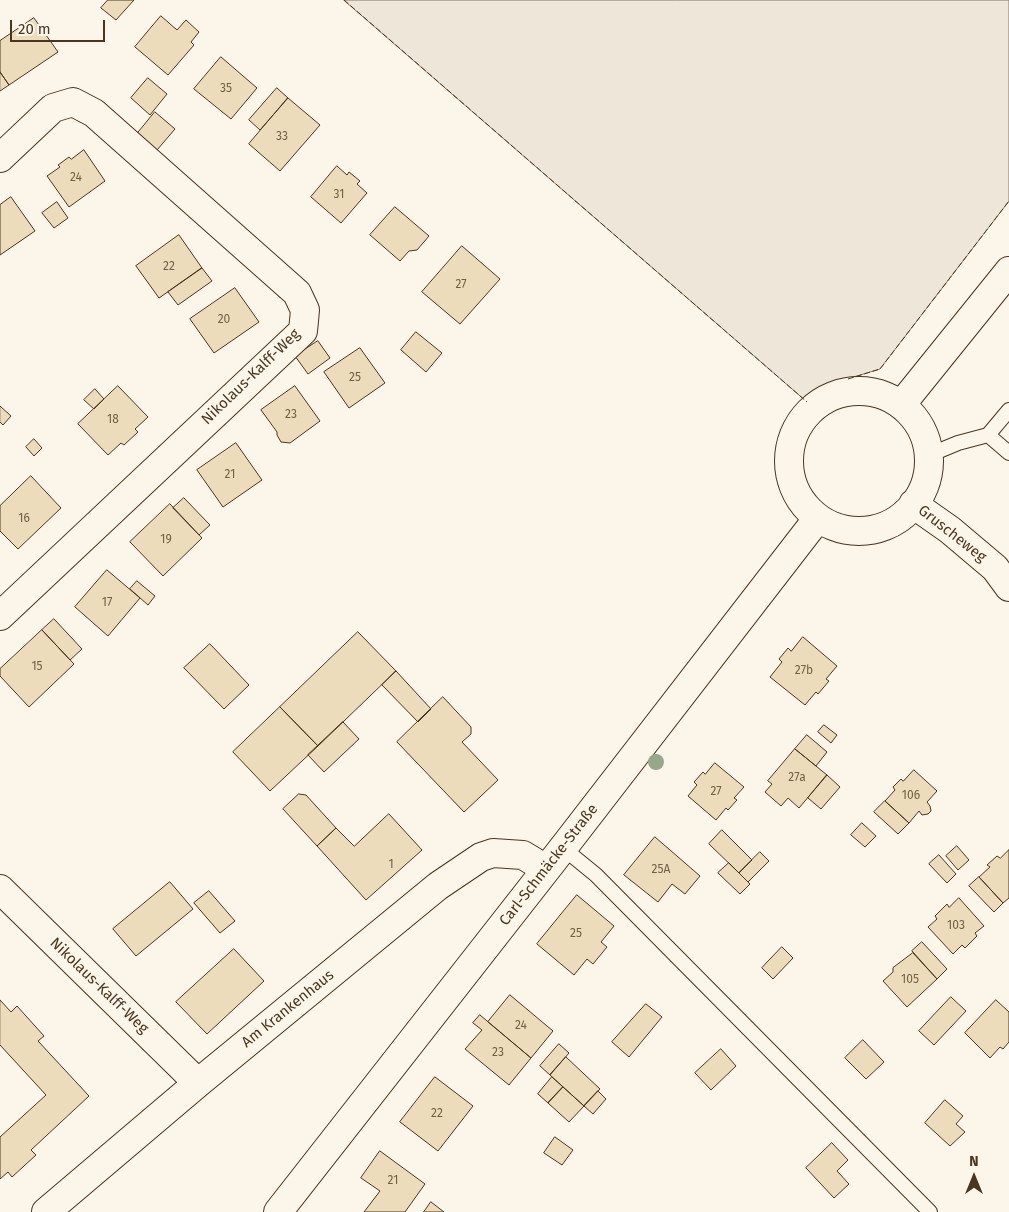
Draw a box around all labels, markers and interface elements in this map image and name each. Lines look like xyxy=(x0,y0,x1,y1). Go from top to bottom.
scale bar xyxy=(12,10,108,42)
text: 20 m xyxy=(18,20,51,38)
house number: 35 xyxy=(220,82,232,96)
house number: 33 xyxy=(276,130,288,144)
house number: 24 xyxy=(70,171,82,185)
house number: 31 xyxy=(334,188,344,202)
house number: 22 xyxy=(163,260,175,274)
house number: 27 xyxy=(455,278,467,292)
house number: 20 xyxy=(218,313,230,327)
street label: Nikolaus-Kalff-Weg xyxy=(198,325,304,429)
house number: 25 xyxy=(349,371,361,385)
house number: 23 xyxy=(285,408,297,422)
house number: 18 xyxy=(107,413,119,427)
house number: 21 xyxy=(225,468,235,482)
street label: Gruscheweg xyxy=(914,502,990,566)
house number: 16 xyxy=(18,512,30,526)
house number: 19 xyxy=(160,533,172,547)
house number: 17 xyxy=(102,596,112,610)
house number: 15 xyxy=(31,660,43,674)
house number: 27b xyxy=(795,664,813,678)
house number: 27a xyxy=(788,771,806,785)
house number: 27 xyxy=(710,785,722,799)
house number: 106 xyxy=(902,789,920,803)
street label: Carl-Schmäcke-Straße xyxy=(496,801,602,929)
house number: 1 xyxy=(388,858,394,872)
house number: 25A xyxy=(652,863,670,877)
house number: 103 xyxy=(947,919,965,933)
house number: 25 xyxy=(570,927,582,941)
street label: Nikolaus-Kalff-Weg xyxy=(46,934,152,1038)
street label: Am Krankenhaus xyxy=(238,966,338,1052)
house number: 105 xyxy=(901,973,919,987)
house number: 24 xyxy=(515,1019,527,1033)
house number: 23 xyxy=(492,1046,504,1060)
house number: 22 xyxy=(431,1107,443,1121)
north arrow xyxy=(949,1152,999,1202)
text: N xyxy=(969,1153,979,1170)
house number: 21 xyxy=(388,1174,398,1188)

